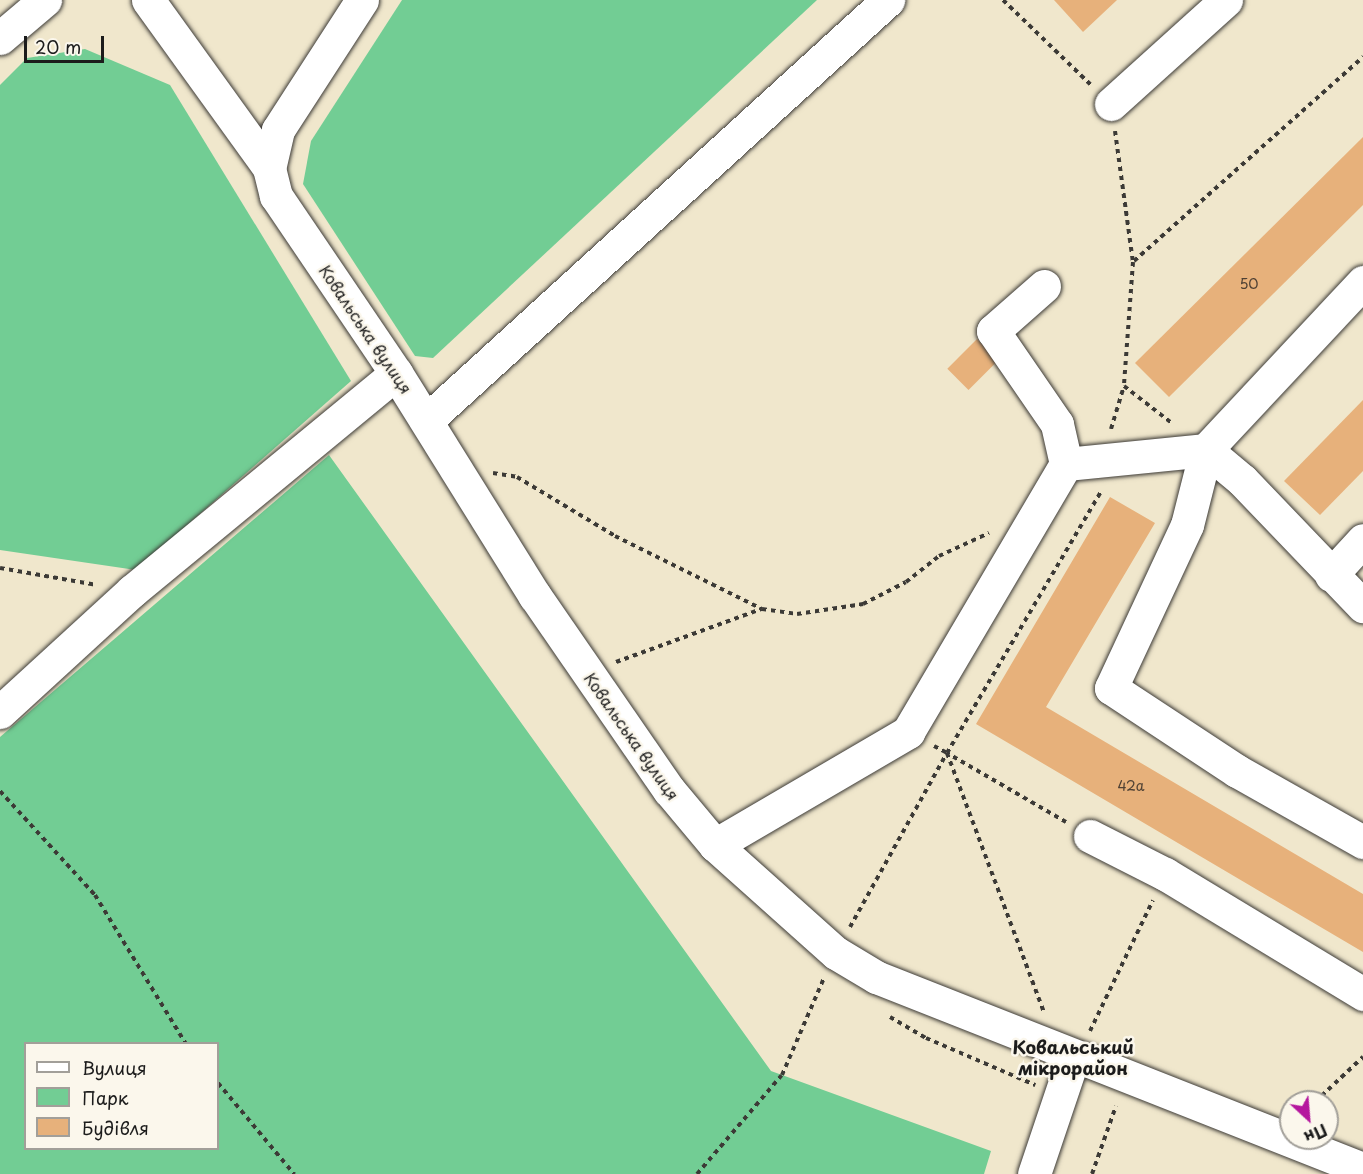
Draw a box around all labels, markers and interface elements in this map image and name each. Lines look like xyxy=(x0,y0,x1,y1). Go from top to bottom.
scale bar xyxy=(27,24,106,62)
text: 20 m xyxy=(35,33,81,60)
street label: Ковальська вулиця xyxy=(315,261,417,397)
house number: 50 xyxy=(1239,276,1259,292)
street label: Ковальська вулиця xyxy=(580,668,684,804)
house number: 42а xyxy=(1117,778,1145,794)
district label: Ковальський мікрорайон xyxy=(1012,1037,1134,1080)
legend xyxy=(24,1042,219,1150)
text: Вулиця xyxy=(82,1054,147,1081)
text: Парк xyxy=(82,1084,128,1111)
north arrow xyxy=(1279,1090,1339,1150)
text: Будівля xyxy=(82,1114,149,1141)
text: Пн xyxy=(1300,1119,1332,1150)

